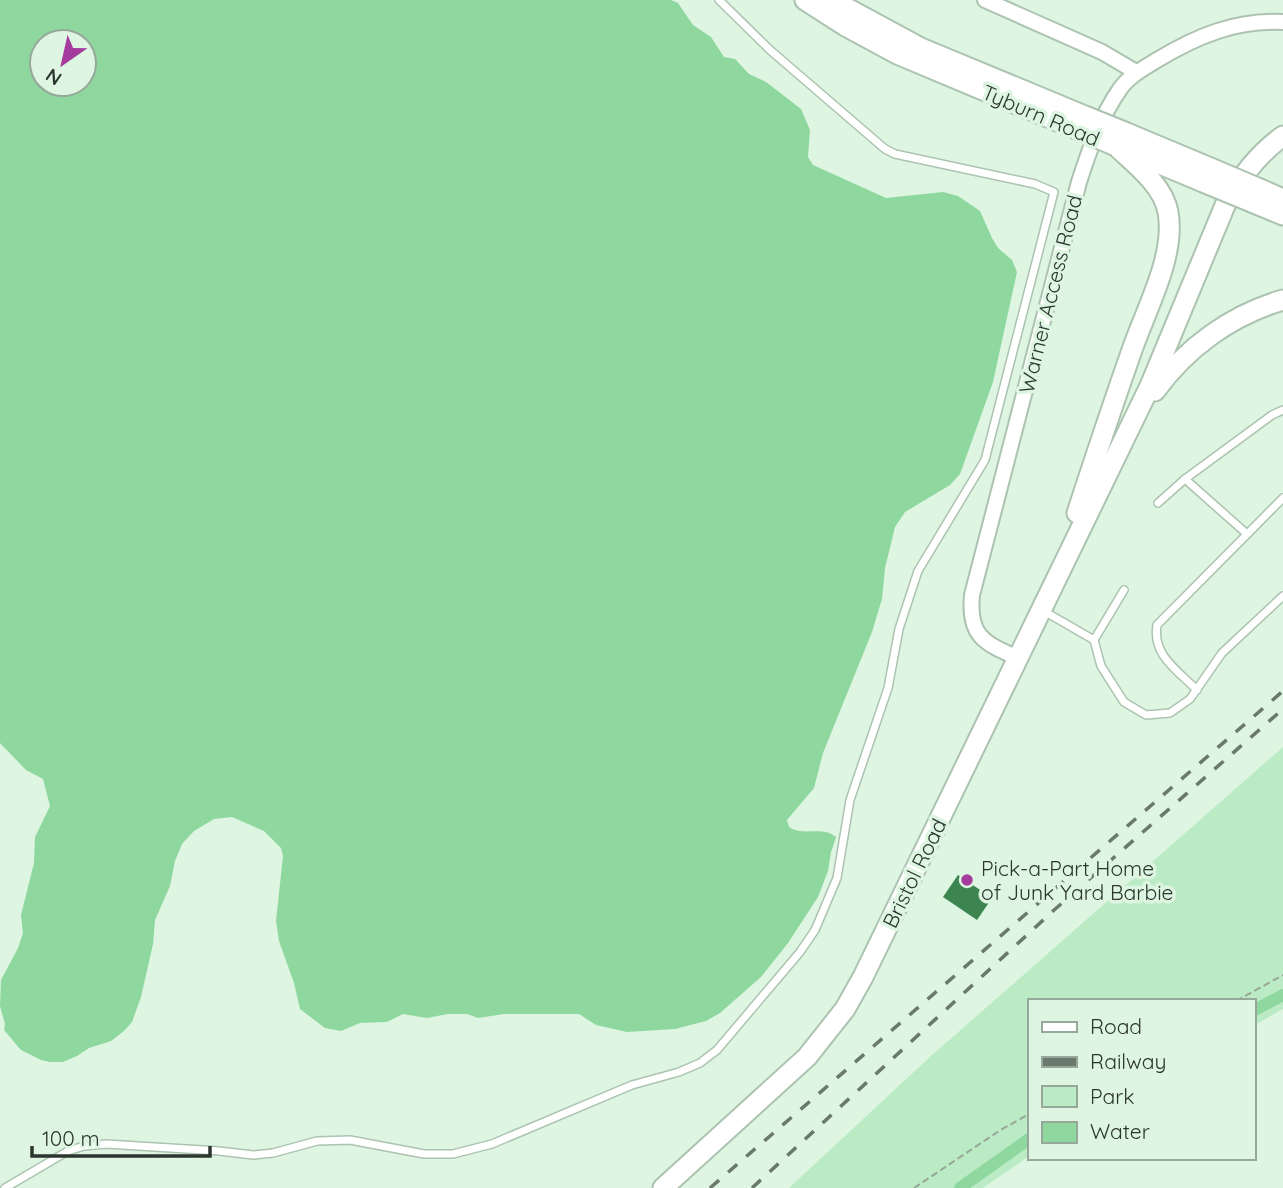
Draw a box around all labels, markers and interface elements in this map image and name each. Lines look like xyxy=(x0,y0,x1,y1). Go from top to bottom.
north arrow xyxy=(28,28,98,98)
text: N xyxy=(41,63,66,91)
street label: Tyburn Road xyxy=(978,79,1104,151)
street label: Warner Access Road xyxy=(1013,192,1087,396)
street label: Bristol Road xyxy=(876,814,952,932)
place label: Pick-a-Part Home of Junk Yard Barbie xyxy=(981,855,1174,905)
marker: Pick-a-Part Home of Junk Yard Barbie xyxy=(959,872,975,888)
legend xyxy=(1028,999,1255,1160)
text: Road xyxy=(1090,1013,1142,1039)
text: Railway xyxy=(1090,1048,1166,1074)
text: Park xyxy=(1090,1083,1134,1109)
scale bar xyxy=(32,1114,210,1158)
text: Water xyxy=(1090,1118,1150,1144)
text: 100 m xyxy=(42,1125,100,1151)

